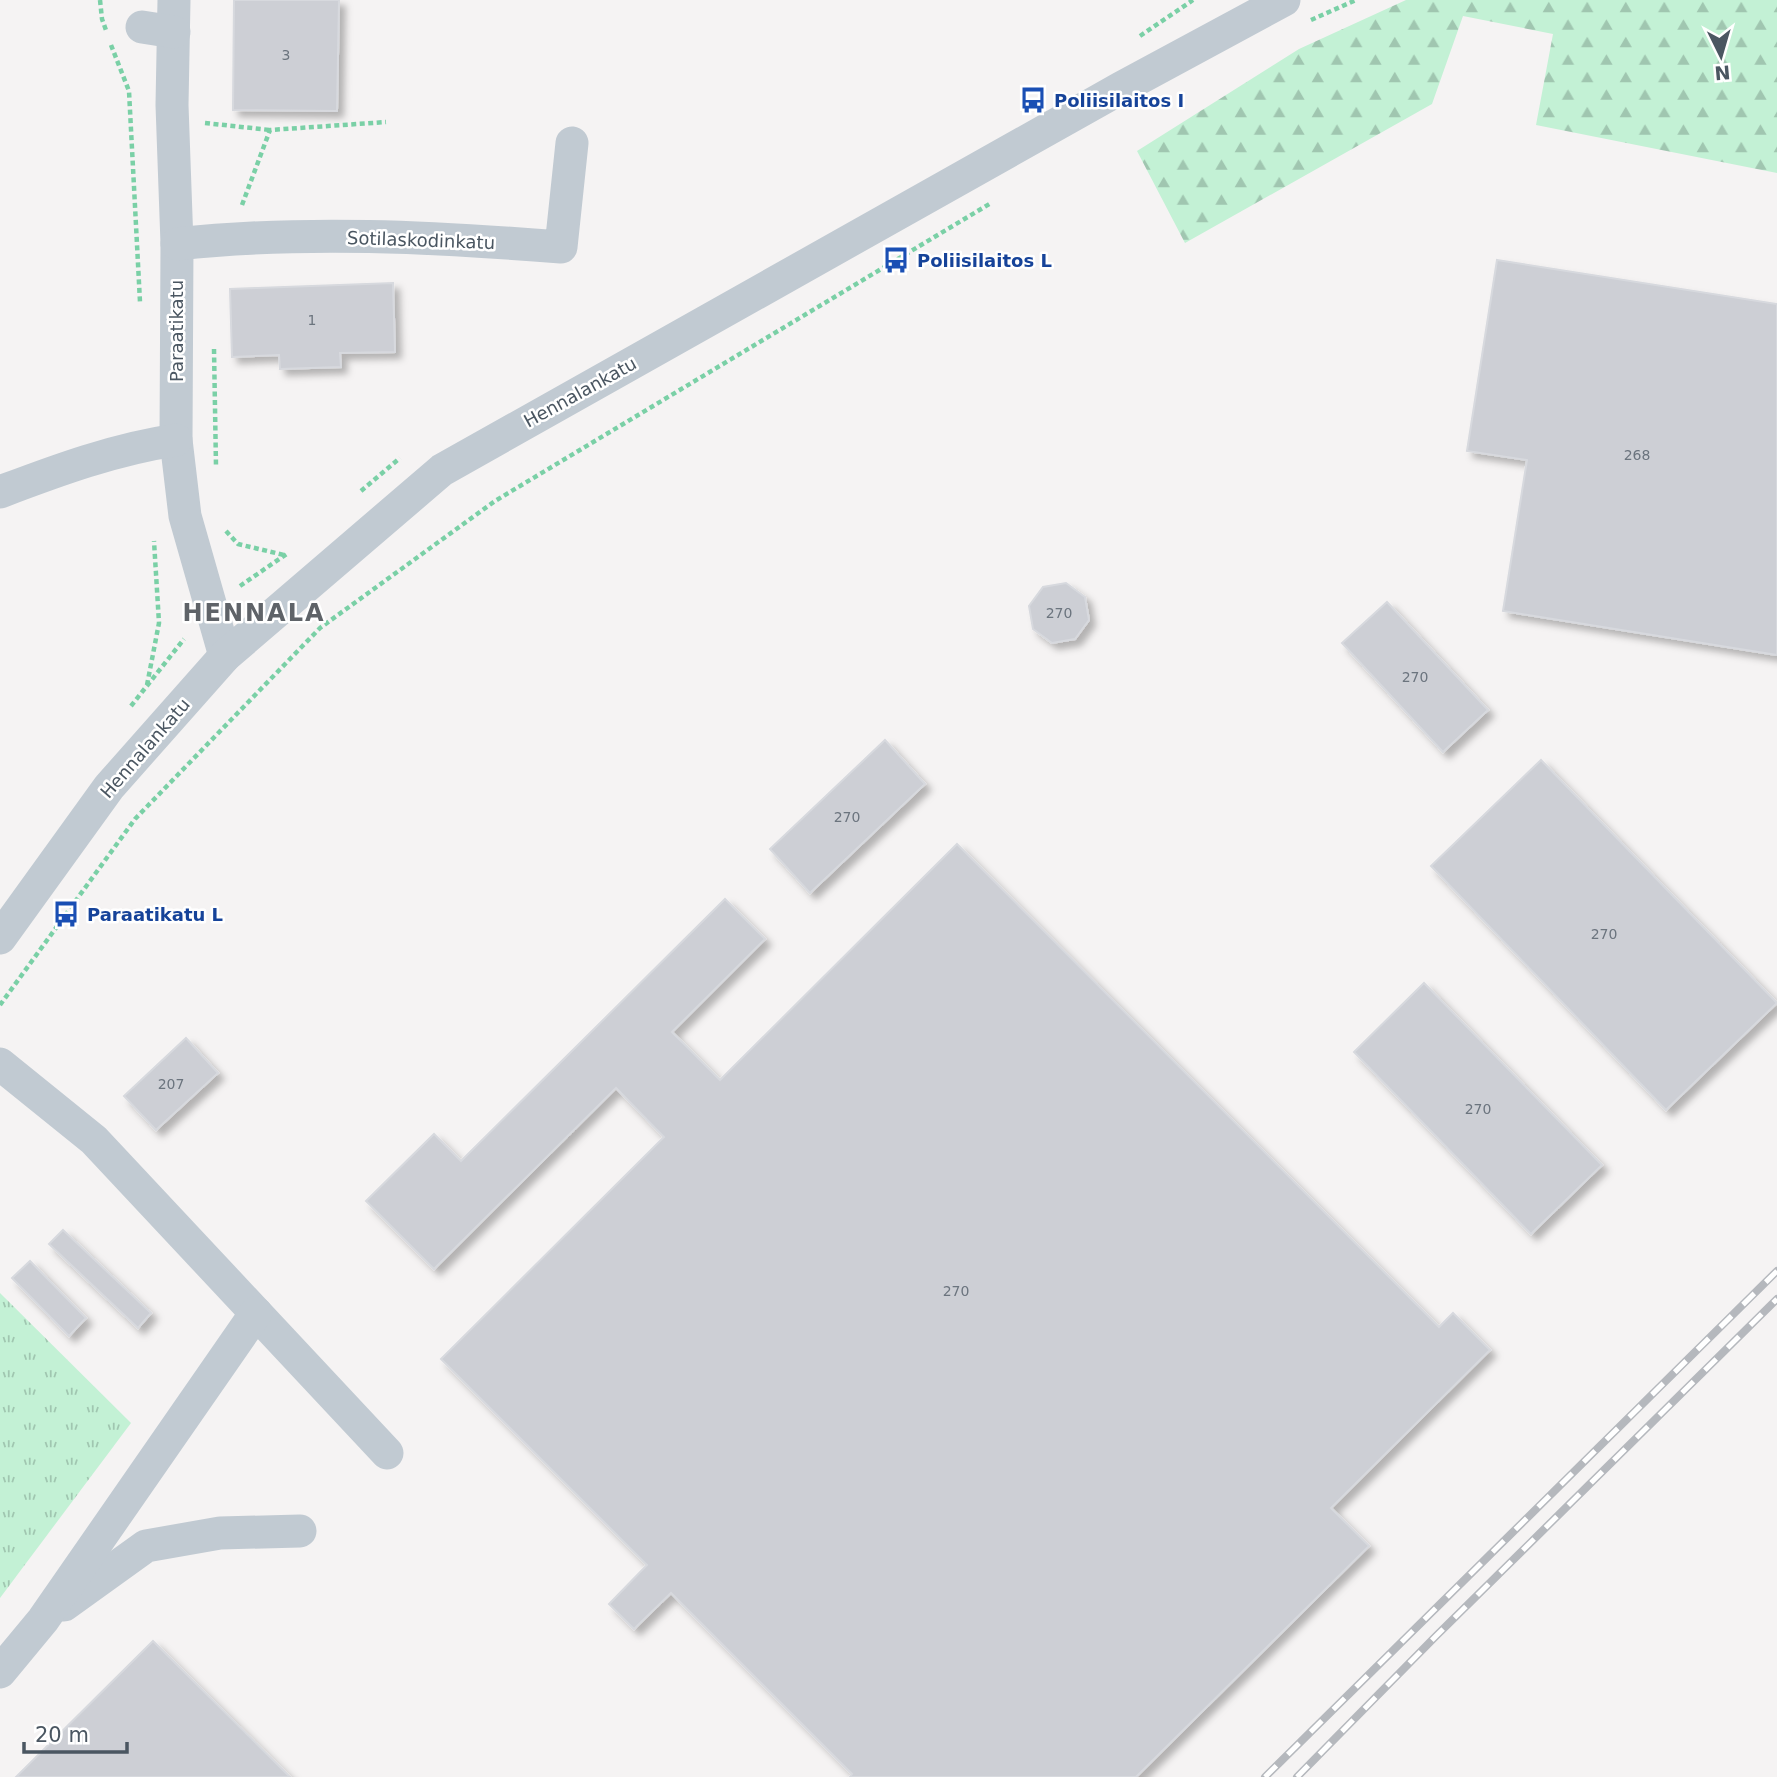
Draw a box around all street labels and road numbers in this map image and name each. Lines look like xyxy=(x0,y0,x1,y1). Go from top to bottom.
street label: Sotilaskodinkatu xyxy=(347,227,495,253)
street label: Paraatikatu xyxy=(166,280,187,382)
street label: Hennalankatu xyxy=(520,352,640,432)
street label: Hennalankatu xyxy=(96,694,194,802)

